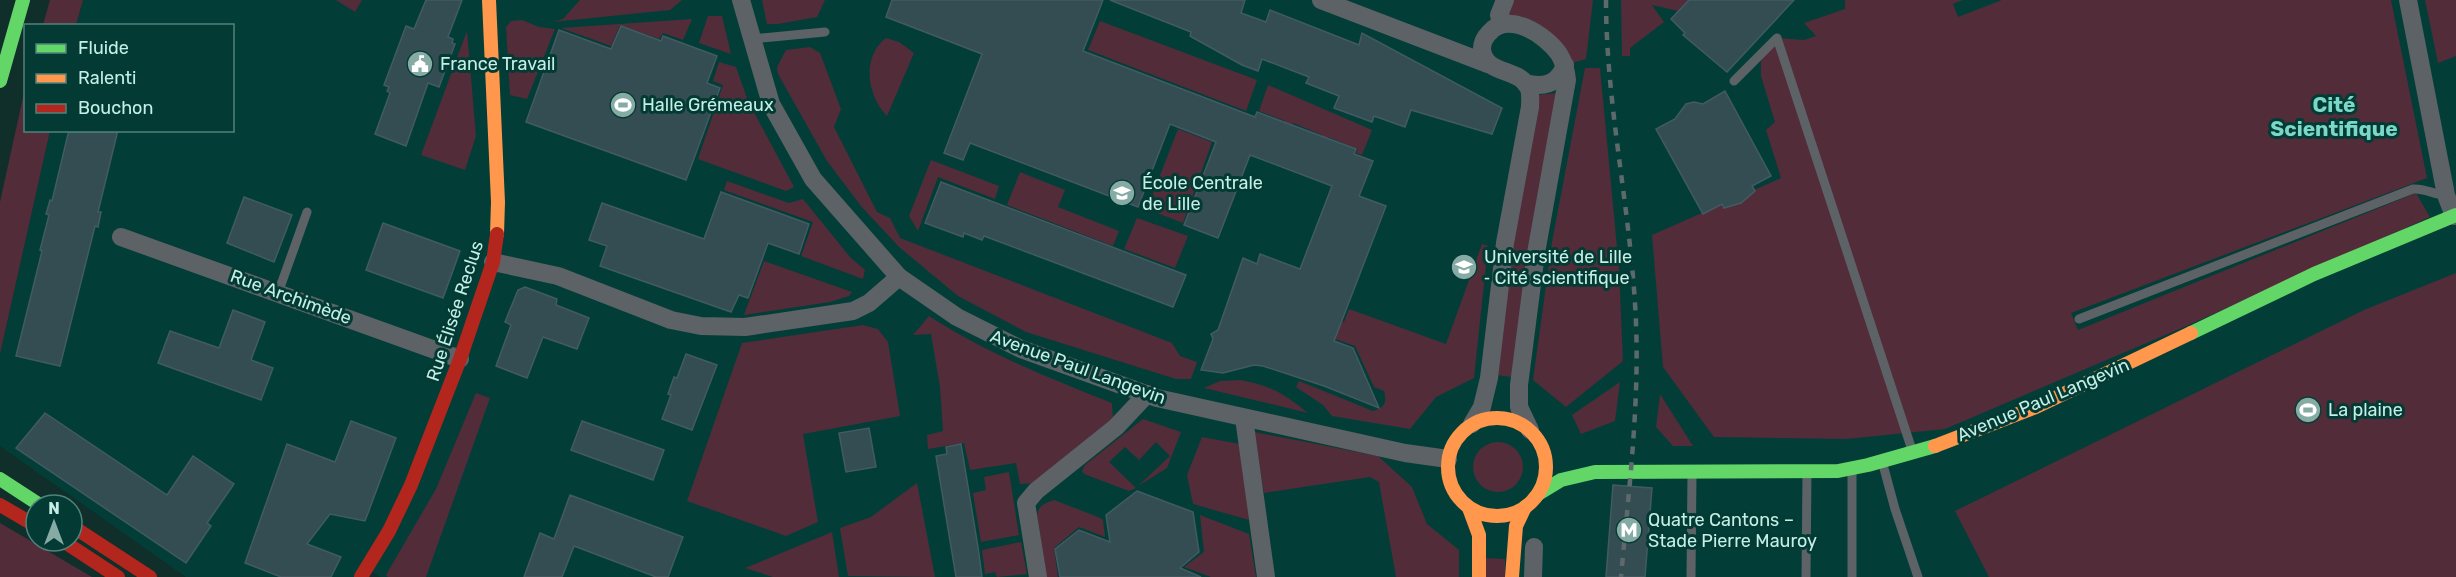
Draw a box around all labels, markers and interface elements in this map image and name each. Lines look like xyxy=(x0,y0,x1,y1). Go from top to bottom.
legend xyxy=(24,24,234,132)
text: Fluide xyxy=(78,37,129,59)
public building icon: France Travail xyxy=(405,49,435,79)
place label: France Travail xyxy=(440,53,555,75)
text: Ralenti xyxy=(78,67,136,89)
sports icon: Halle Grémeaux xyxy=(608,90,638,120)
district label: Cité Scientifique xyxy=(2270,92,2398,141)
place label: Halle Grémeaux xyxy=(642,94,774,116)
text: Bouchon xyxy=(78,97,153,119)
place label: École Centrale de Lille xyxy=(1142,172,1263,215)
school or university icon: École Centrale de Lille xyxy=(1107,178,1137,208)
street label: Rue Élisée Reclus xyxy=(422,238,488,384)
place label: Université de Lille ‐ Cité scientifique xyxy=(1484,246,1632,289)
school or university icon: Université de Lille ‐ Cité scientifique xyxy=(1449,252,1479,282)
street label: Rue Archimède xyxy=(227,265,355,329)
street label: Avenue Paul Langevin xyxy=(987,325,1169,409)
street label: Avenue Paul Langevin xyxy=(1954,354,2132,446)
sports icon: La plaine xyxy=(2293,395,2323,425)
place label: La plaine xyxy=(2328,399,2403,421)
north arrow xyxy=(24,493,84,553)
text: N xyxy=(48,499,60,518)
place label: Quatre Cantons – Stade Pierre Mauroy xyxy=(1648,509,1817,552)
metro station icon: Quatre Cantons – Stade Pierre Mauroy xyxy=(1614,515,1644,545)

